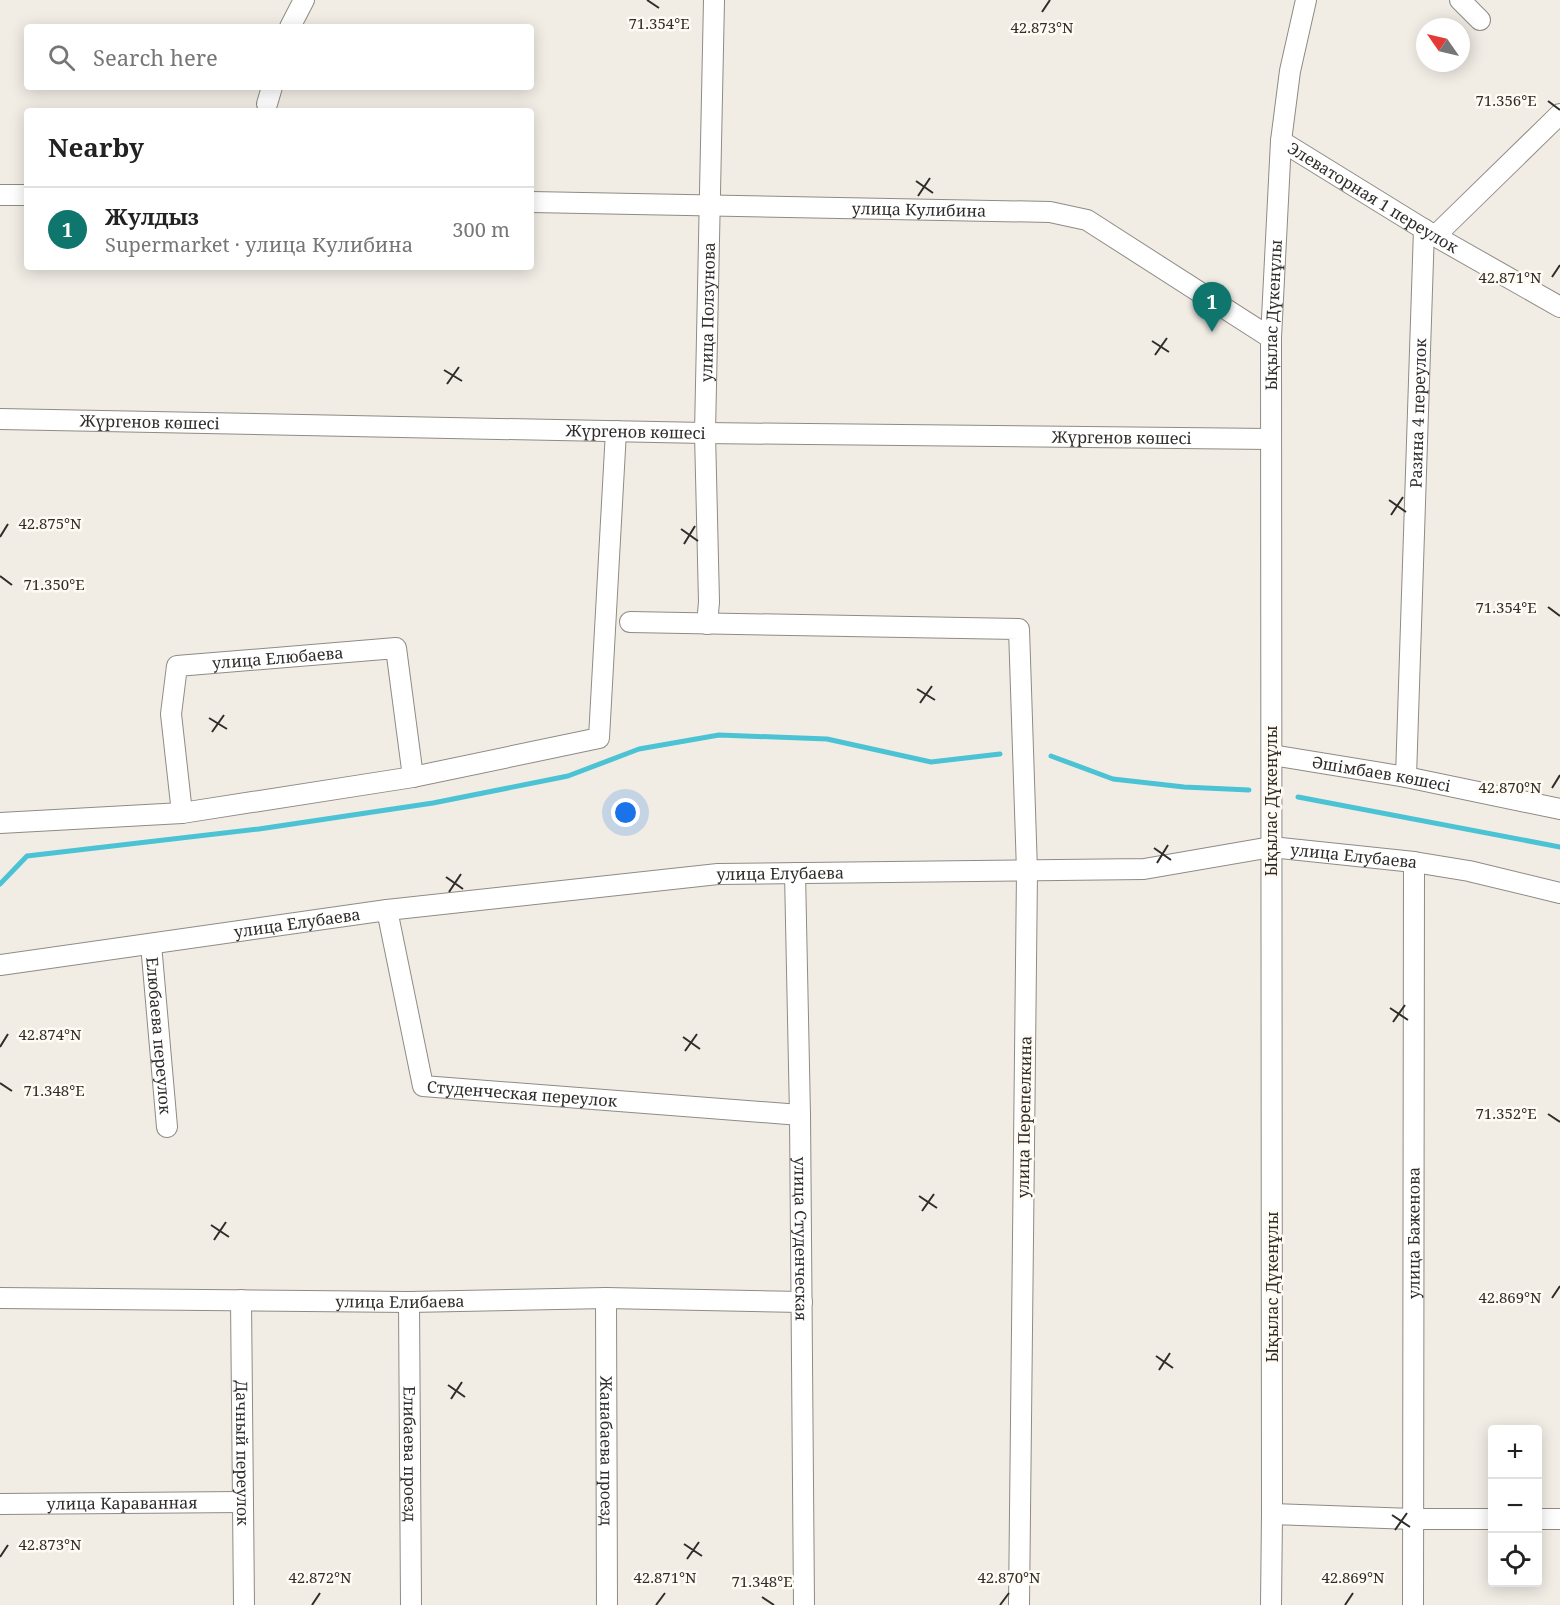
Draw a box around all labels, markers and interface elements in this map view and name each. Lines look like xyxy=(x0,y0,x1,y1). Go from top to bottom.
text: 71.354°E xyxy=(628,13,690,33)
text: 42.873°N xyxy=(1010,17,1074,37)
north arrow xyxy=(1416,18,1470,72)
search box xyxy=(24,24,534,90)
icon: search xyxy=(45,41,78,74)
text: Search here xyxy=(93,42,218,72)
text: 71.356°E xyxy=(1475,90,1537,110)
text: Nearby xyxy=(48,129,144,165)
street label: Элеваторная 1 переулок xyxy=(1284,137,1463,258)
street label: улица Кулибина xyxy=(851,197,986,222)
text: Жулдыз xyxy=(105,201,199,231)
text: 1 xyxy=(62,216,73,243)
text: 300 m xyxy=(452,216,510,243)
text: Supermarket · улица Кулибина xyxy=(105,231,413,258)
street label: Ықылас Дүкенұлы xyxy=(1260,239,1287,391)
street label: улица Ползунова xyxy=(695,242,720,382)
text: 42.871°N xyxy=(1478,267,1542,287)
pin: 1 xyxy=(1192,282,1232,332)
street label: Разина 4 переулок xyxy=(1404,337,1431,489)
street label: Жүргенов көшесі xyxy=(79,410,221,434)
street label: Жүргенов көшесі xyxy=(565,419,707,444)
street label: Жүргенов көшесі xyxy=(1051,426,1192,449)
text: 42.875°N xyxy=(18,513,82,533)
text: 71.350°E xyxy=(23,574,85,594)
text: 71.354°E xyxy=(1475,597,1537,617)
street label: улица Елюбаева xyxy=(211,641,344,674)
street label: Ықылас Дүкенұлы xyxy=(1260,725,1282,877)
street label: Әшімбаев көшесі xyxy=(1310,751,1453,797)
text: 42.870°N xyxy=(1478,777,1542,797)
your location xyxy=(611,798,640,827)
street label: улица Елубаева xyxy=(1289,838,1418,873)
street label: улица Елубаева xyxy=(716,862,844,885)
street label: улица Елубаева xyxy=(232,903,362,943)
street label: Елюбаева переулок xyxy=(141,956,177,1116)
text: 42.874°N xyxy=(18,1024,82,1044)
street label: улица Перепелкина xyxy=(1012,1036,1036,1198)
street label: Студенческая переулок xyxy=(426,1075,618,1112)
text: 71.348°E xyxy=(23,1080,85,1100)
text: 71.352°E xyxy=(1475,1103,1537,1123)
street label: улица Студенческая xyxy=(789,1157,813,1321)
street label: улица Баженова xyxy=(1402,1167,1425,1299)
street label: Ықылас Дүкенұлы xyxy=(1261,1211,1283,1363)
text: 42.869°N xyxy=(1478,1287,1542,1307)
street label: улица Елибаева xyxy=(335,1290,465,1313)
street label: Жанабаева проезд xyxy=(595,1375,618,1526)
street label: Дачный переулок xyxy=(231,1380,254,1526)
street label: Елибаева проезд xyxy=(399,1386,421,1522)
map controls xyxy=(1488,1425,1542,1587)
button: + xyxy=(1488,1425,1542,1479)
button: − xyxy=(1488,1479,1542,1533)
street label: улица Караванная xyxy=(46,1491,198,1515)
button: locate xyxy=(1488,1533,1542,1587)
text: 42.873°N xyxy=(18,1534,82,1554)
text: 42.872°N xyxy=(288,1567,352,1587)
text: 42.871°N xyxy=(633,1567,697,1587)
text: 42.870°N xyxy=(977,1567,1041,1587)
text: 42.869°N xyxy=(1321,1567,1385,1587)
text: 71.348°E xyxy=(731,1571,793,1591)

